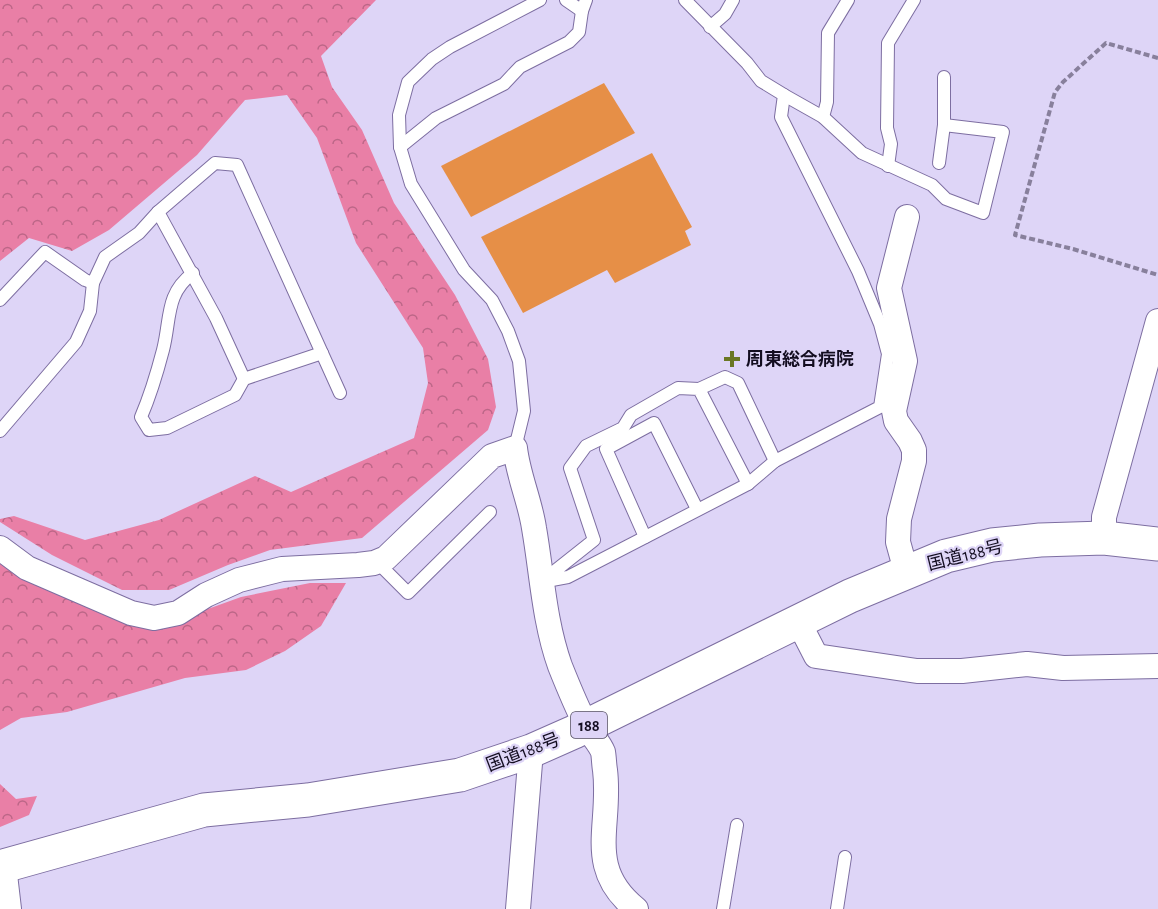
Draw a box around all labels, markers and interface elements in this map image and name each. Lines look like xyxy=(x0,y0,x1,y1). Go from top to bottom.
place label: 周東総合病院 xyxy=(746,349,854,369)
marker: 周東総合病院 xyxy=(723,350,741,368)
street label: 国道188号 xyxy=(925,536,1005,574)
road number: 188 xyxy=(571,712,607,738)
street label: 国道188号 xyxy=(483,729,563,775)

